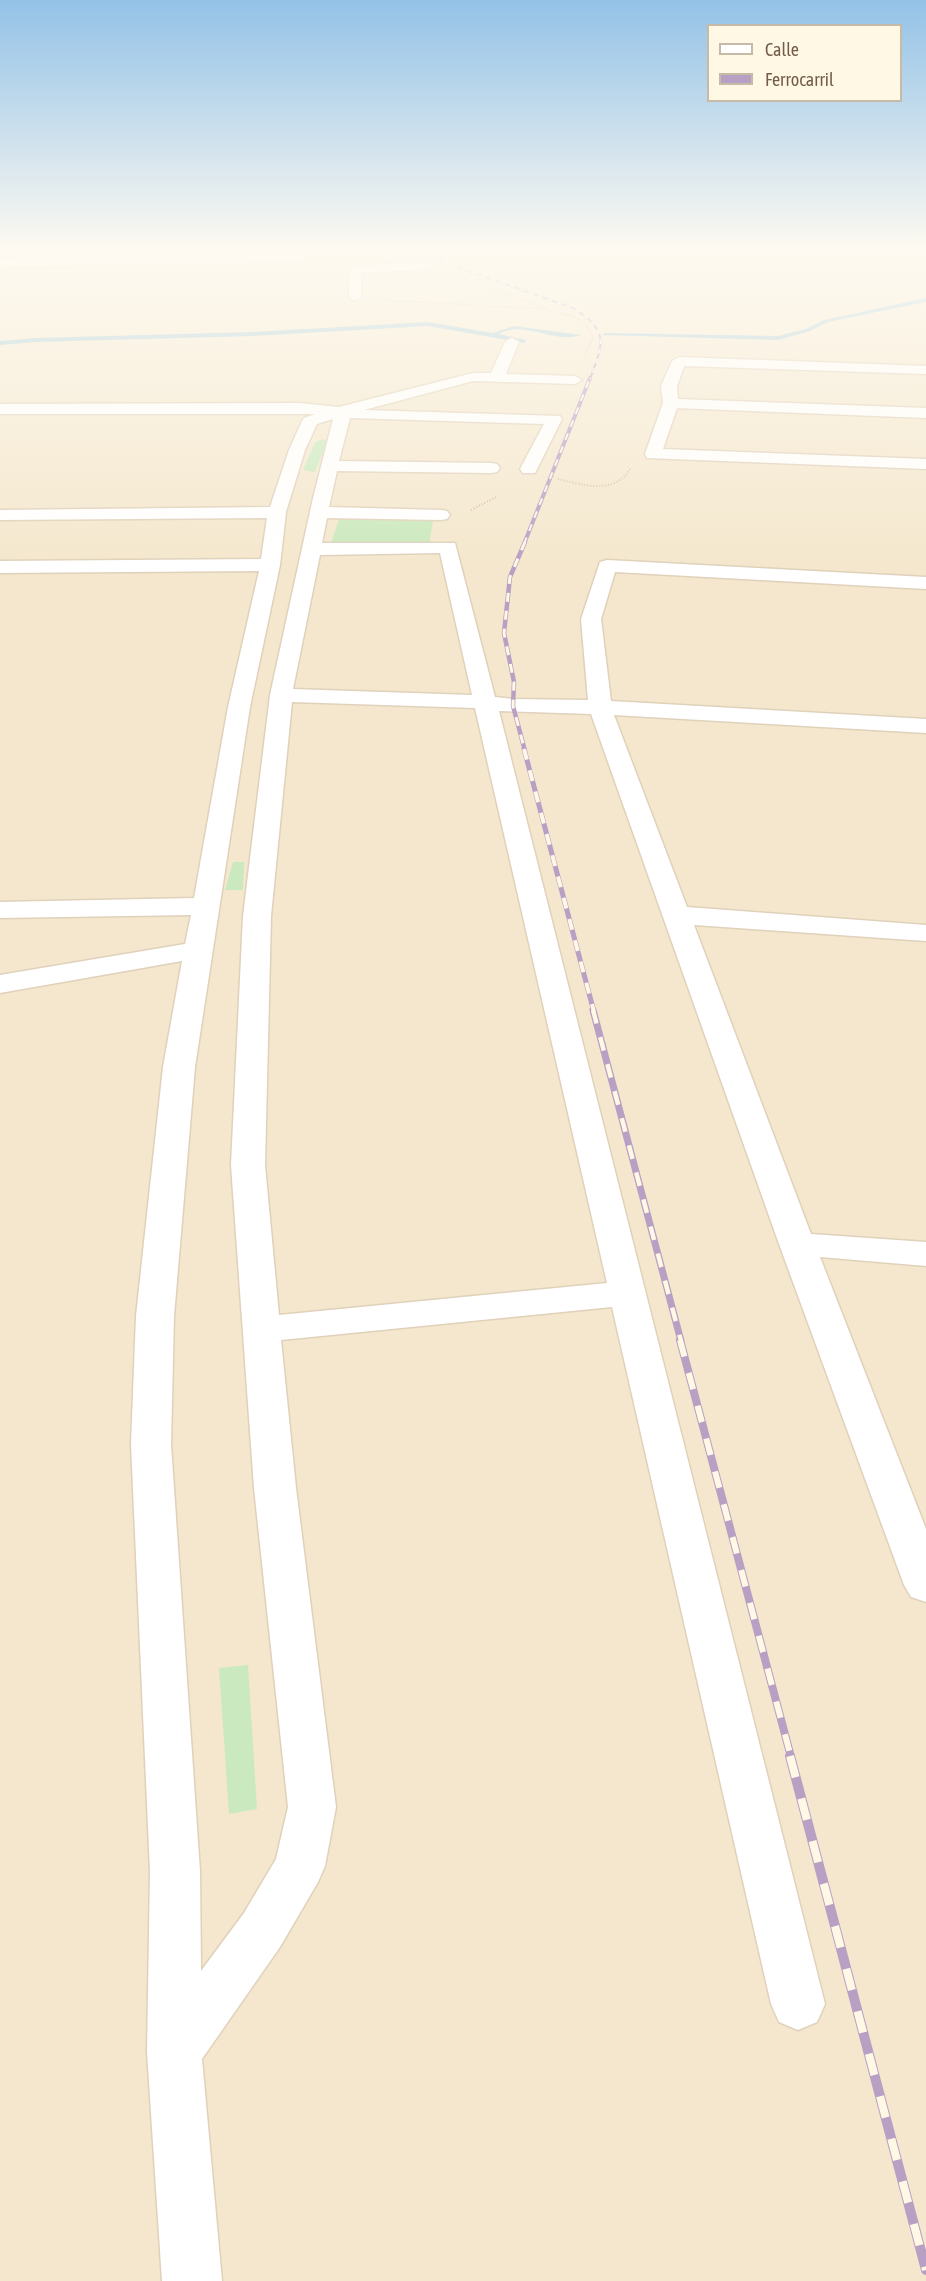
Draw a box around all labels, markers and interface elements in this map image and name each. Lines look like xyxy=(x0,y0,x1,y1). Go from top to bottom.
legend xyxy=(707,24,902,102)
text: Calle xyxy=(765,39,799,60)
text: Ferrocarril xyxy=(765,69,834,90)

